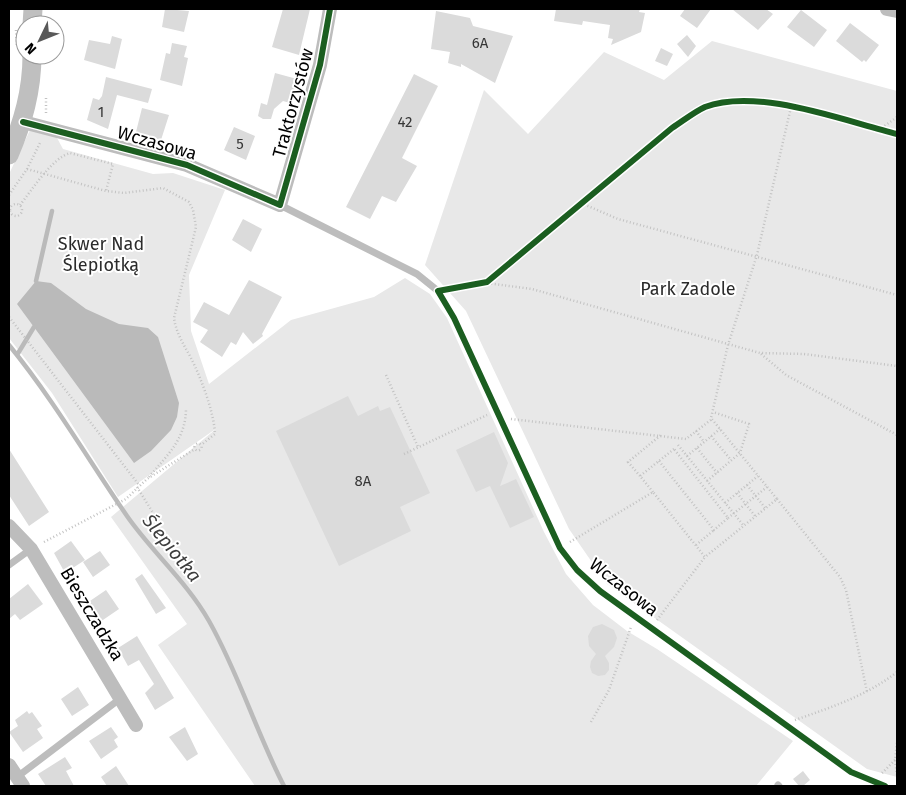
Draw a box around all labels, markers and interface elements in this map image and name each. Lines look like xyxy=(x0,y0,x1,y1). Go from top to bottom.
north arrow xyxy=(15,15,65,65)
house number: 6A xyxy=(472,34,489,52)
text: N xyxy=(21,39,40,58)
street label: Traktorzystów xyxy=(268,46,318,160)
house number: 1 xyxy=(98,103,104,121)
house number: 42 xyxy=(397,113,413,131)
street label: Wczasowa xyxy=(115,121,199,165)
house number: 5 xyxy=(236,135,244,153)
park label: Skwer Nad Ślepiotką xyxy=(58,233,144,276)
park label: Park Zadole xyxy=(640,278,736,300)
house number: 8A xyxy=(355,472,372,490)
water label: Ślepiotka xyxy=(137,509,206,587)
street label: Wczasowa xyxy=(585,553,663,621)
street label: Bieszczadzka xyxy=(55,563,129,665)

